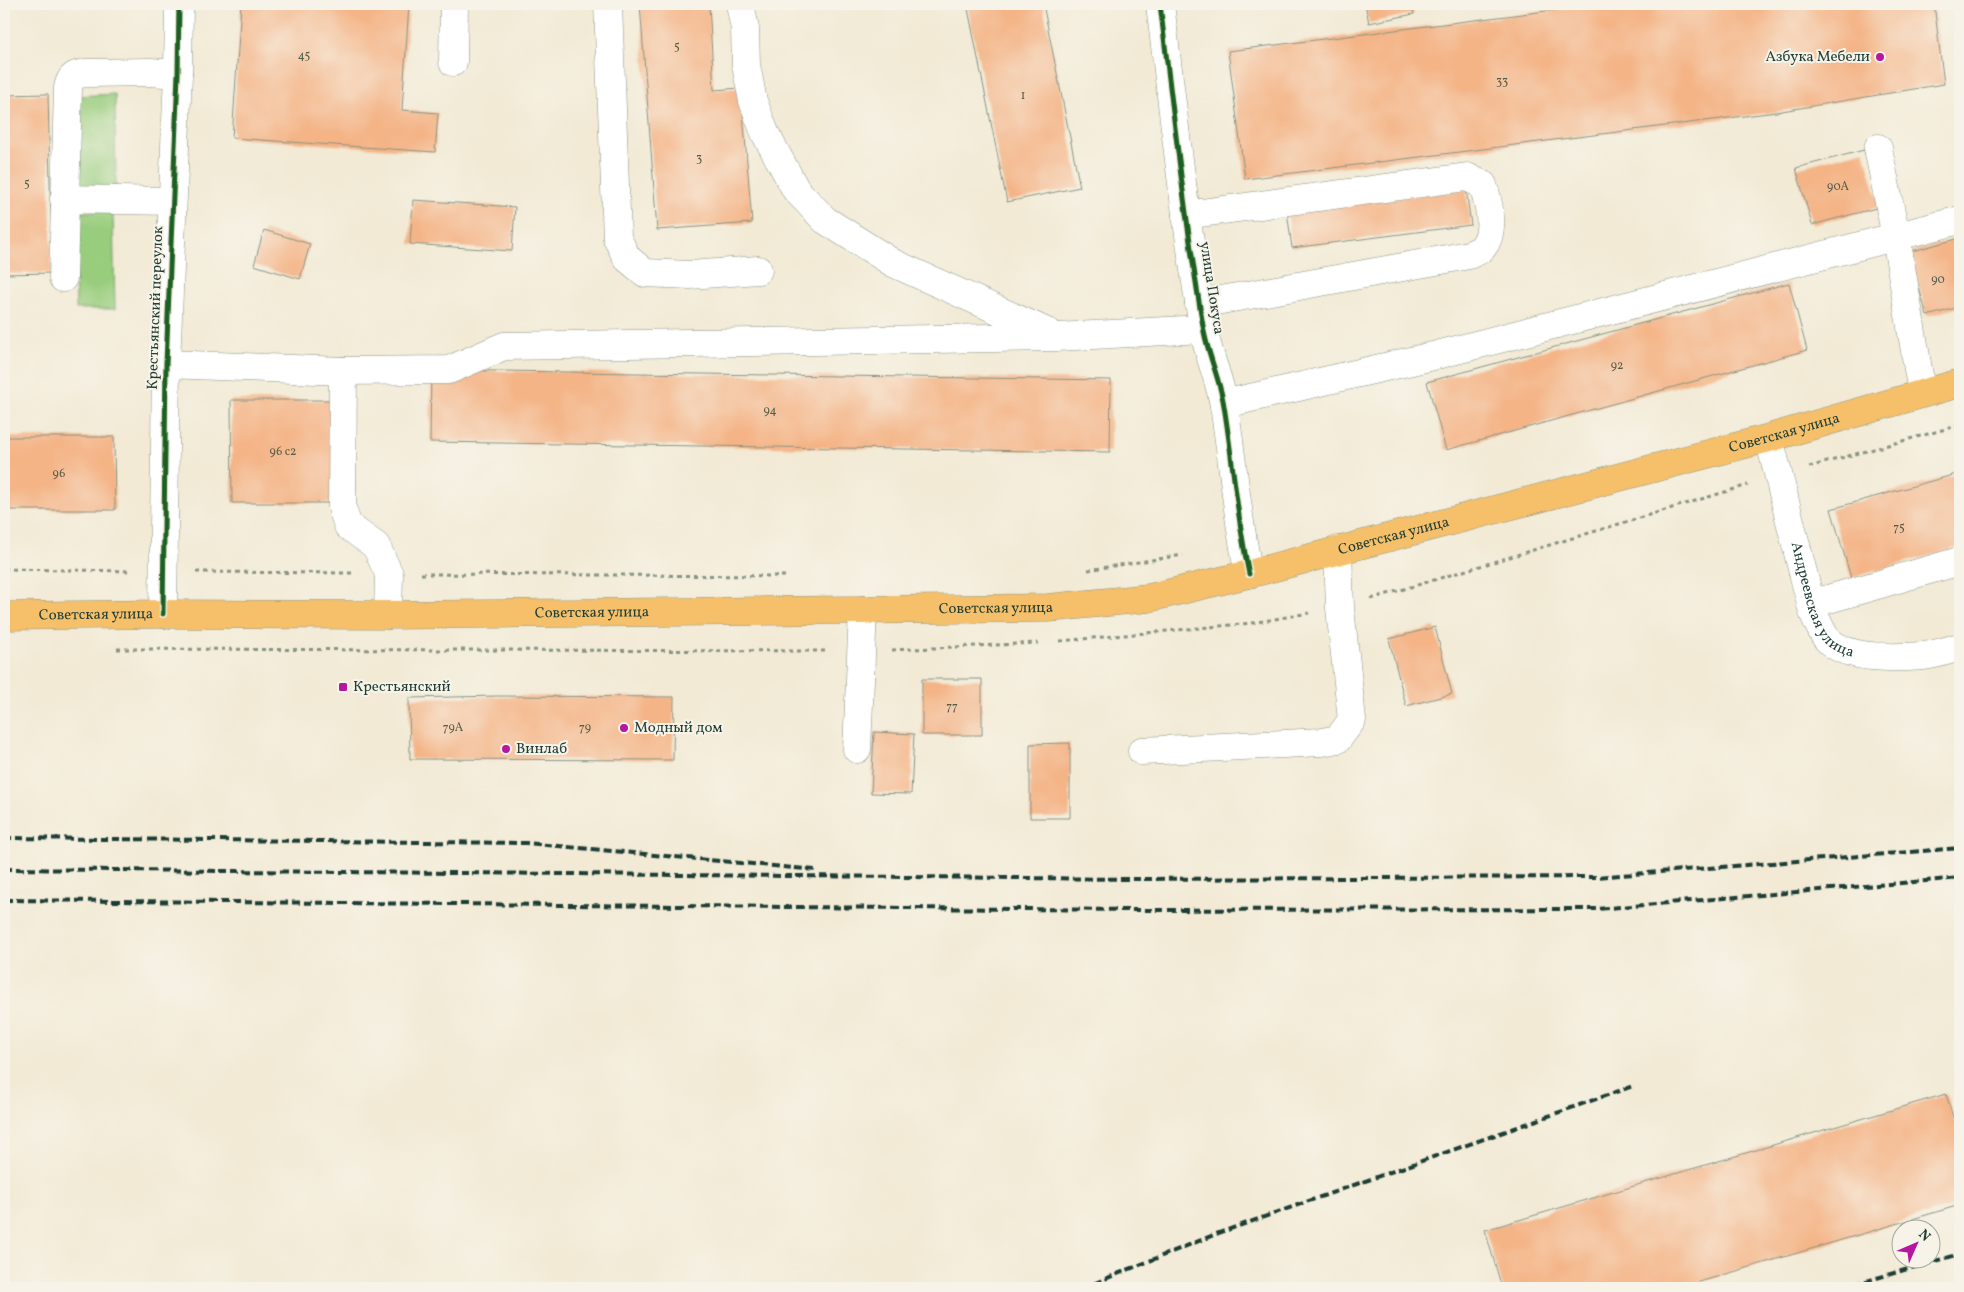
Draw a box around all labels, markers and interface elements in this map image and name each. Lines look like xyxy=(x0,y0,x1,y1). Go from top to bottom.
house number: 5 xyxy=(674,39,680,55)
place label: Азбука Мебели xyxy=(1765,47,1870,68)
house number: 45 xyxy=(298,48,311,64)
marker: Азбука Мебели xyxy=(1874,51,1886,63)
house number: 33 xyxy=(1496,74,1508,90)
house number: 1 xyxy=(1021,88,1025,104)
house number: 3 xyxy=(696,151,702,167)
house number: 5 xyxy=(24,176,30,192)
house number: 90А xyxy=(1827,179,1850,195)
street label: Крестьянский переулок xyxy=(143,226,169,390)
street label: улица Покуса xyxy=(1193,240,1229,336)
house number: 90 xyxy=(1931,272,1945,288)
house number: 92 xyxy=(1611,358,1623,374)
house number: 94 xyxy=(763,403,777,419)
street label: Советская улица xyxy=(1727,408,1842,459)
house number: 96 с2 xyxy=(270,444,297,460)
house number: 96 xyxy=(53,466,65,482)
street label: Советская улица xyxy=(1336,512,1452,561)
house number: 75 xyxy=(1893,520,1905,536)
street label: Андреевская улица xyxy=(1785,540,1857,663)
street label: Советская улица xyxy=(939,597,1054,620)
street label: Советская улица xyxy=(535,602,649,624)
street label: Советская улица xyxy=(39,604,153,626)
place label: Крестьянский xyxy=(353,677,451,698)
marker: Крестьянский xyxy=(337,681,349,693)
house number: 77 xyxy=(946,699,958,715)
place label: Модный дом xyxy=(634,718,723,739)
house number: 79А xyxy=(443,720,464,736)
house number: 79 xyxy=(579,720,591,736)
marker: Модный дом xyxy=(618,722,630,734)
place label: Винлаб xyxy=(516,739,567,760)
marker: Винлаб xyxy=(500,743,512,755)
north arrow xyxy=(1892,1220,1942,1270)
text: N xyxy=(1914,1226,1934,1246)

